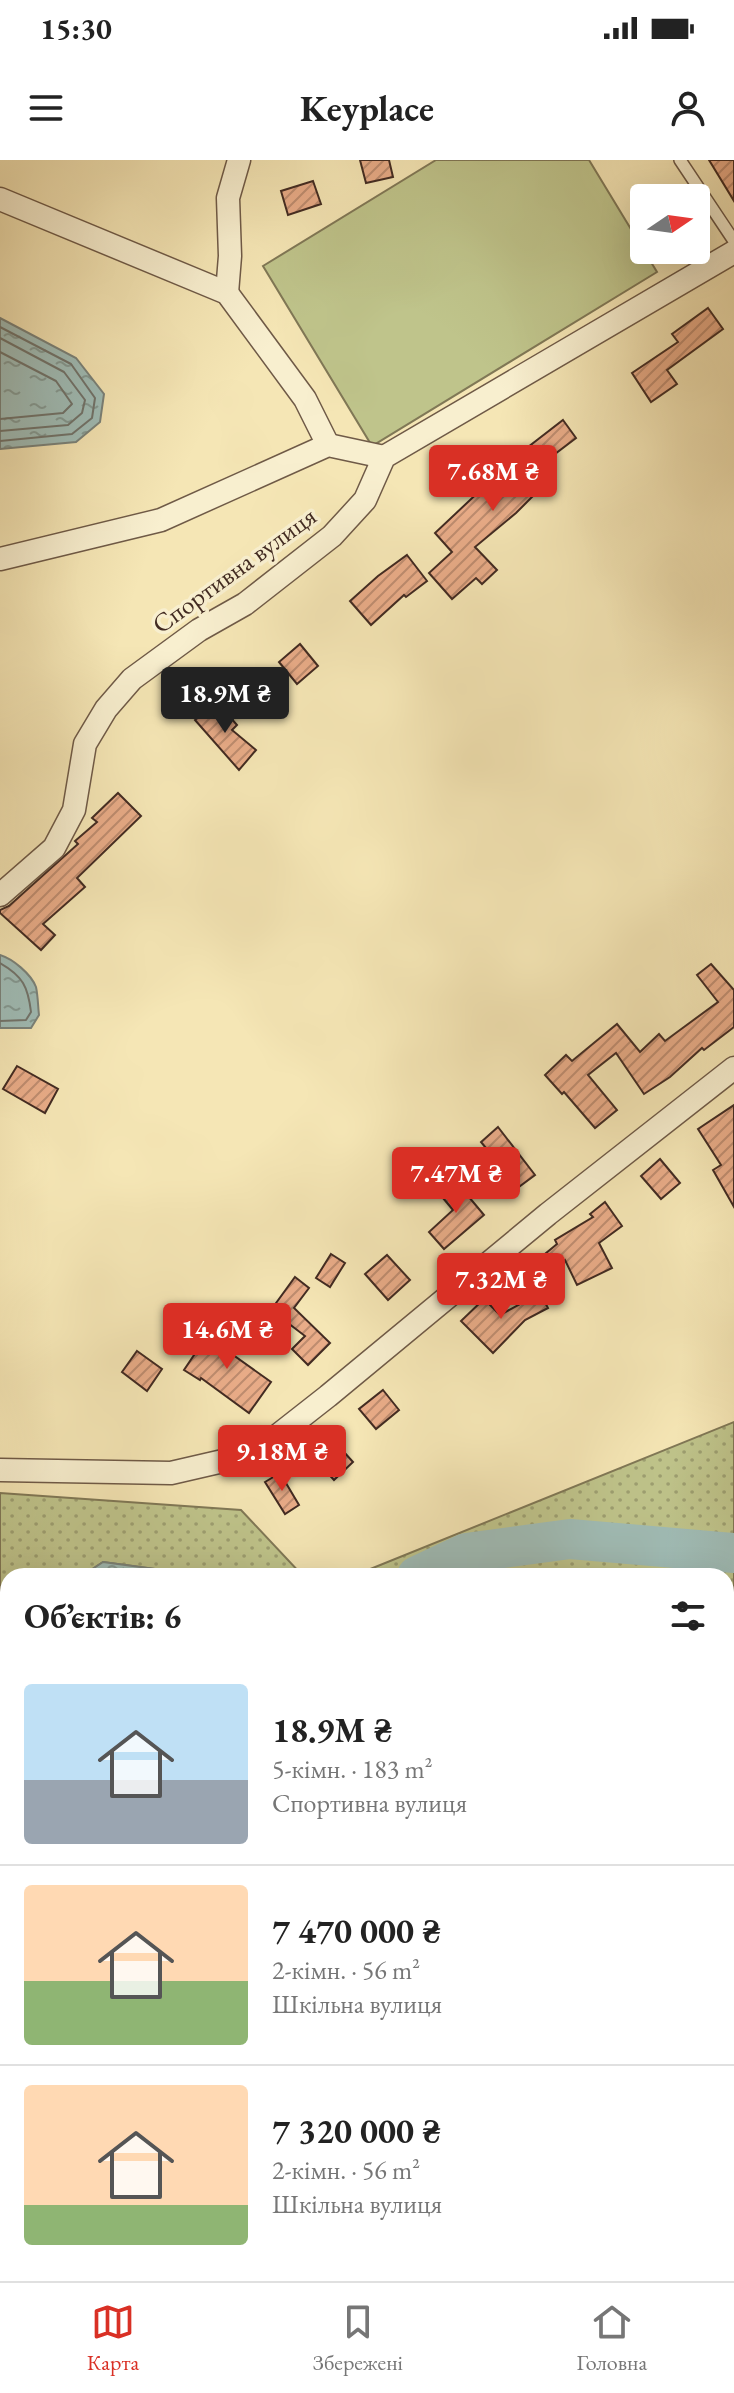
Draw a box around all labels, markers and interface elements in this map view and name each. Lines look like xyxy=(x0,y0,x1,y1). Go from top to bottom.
text: 15:30 xyxy=(40,9,112,48)
text: Keyplace xyxy=(300,85,434,132)
icon: menu xyxy=(24,86,68,130)
icon: person xyxy=(666,86,710,130)
north arrow xyxy=(630,184,710,264)
map controls xyxy=(630,184,710,264)
pin: 7.68M ₴ xyxy=(419,445,567,513)
text: 7.68M ₴ xyxy=(447,454,539,488)
street label: Спортивна вулиця xyxy=(145,499,323,641)
pin: 18.9M ₴ xyxy=(151,667,299,735)
text: 18.9M ₴ xyxy=(179,676,271,710)
pin: 7.47M ₴ xyxy=(382,1147,530,1215)
text: 7.47M ₴ xyxy=(410,1156,502,1190)
pin: 7.32M ₴ xyxy=(427,1253,575,1321)
text: 7.32M ₴ xyxy=(455,1262,547,1296)
pin: 14.6M ₴ xyxy=(153,1303,301,1371)
text: 14.6M ₴ xyxy=(181,1312,273,1346)
pin: 9.18M ₴ xyxy=(208,1425,356,1493)
text: 9.18M ₴ xyxy=(236,1434,328,1468)
text: Об’єктів: 6 xyxy=(24,1594,181,1638)
icon: filters xyxy=(666,1594,710,1638)
text: 18.9M ₴ xyxy=(272,1708,392,1752)
icon: home xyxy=(88,1716,184,1812)
text: 5-кімн. · 183 m² xyxy=(272,1752,432,1786)
text: Спортивна вулиця xyxy=(272,1786,467,1820)
text: 7 470 000 ₴ xyxy=(272,1909,441,1953)
icon: home xyxy=(88,1917,184,2013)
text: 2-кімн. · 56 m² xyxy=(272,1953,420,1987)
text: Шкільна вулиця xyxy=(272,1987,442,2021)
text: 7 320 000 ₴ xyxy=(272,2109,441,2153)
icon: home xyxy=(88,2117,184,2213)
text: 2-кімн. · 56 m² xyxy=(272,2153,420,2187)
text: Шкільна вулиця xyxy=(272,2187,442,2221)
tab: Карта xyxy=(87,2300,139,2377)
tab: Збережені xyxy=(313,2300,403,2377)
tab: Головна xyxy=(576,2300,647,2377)

